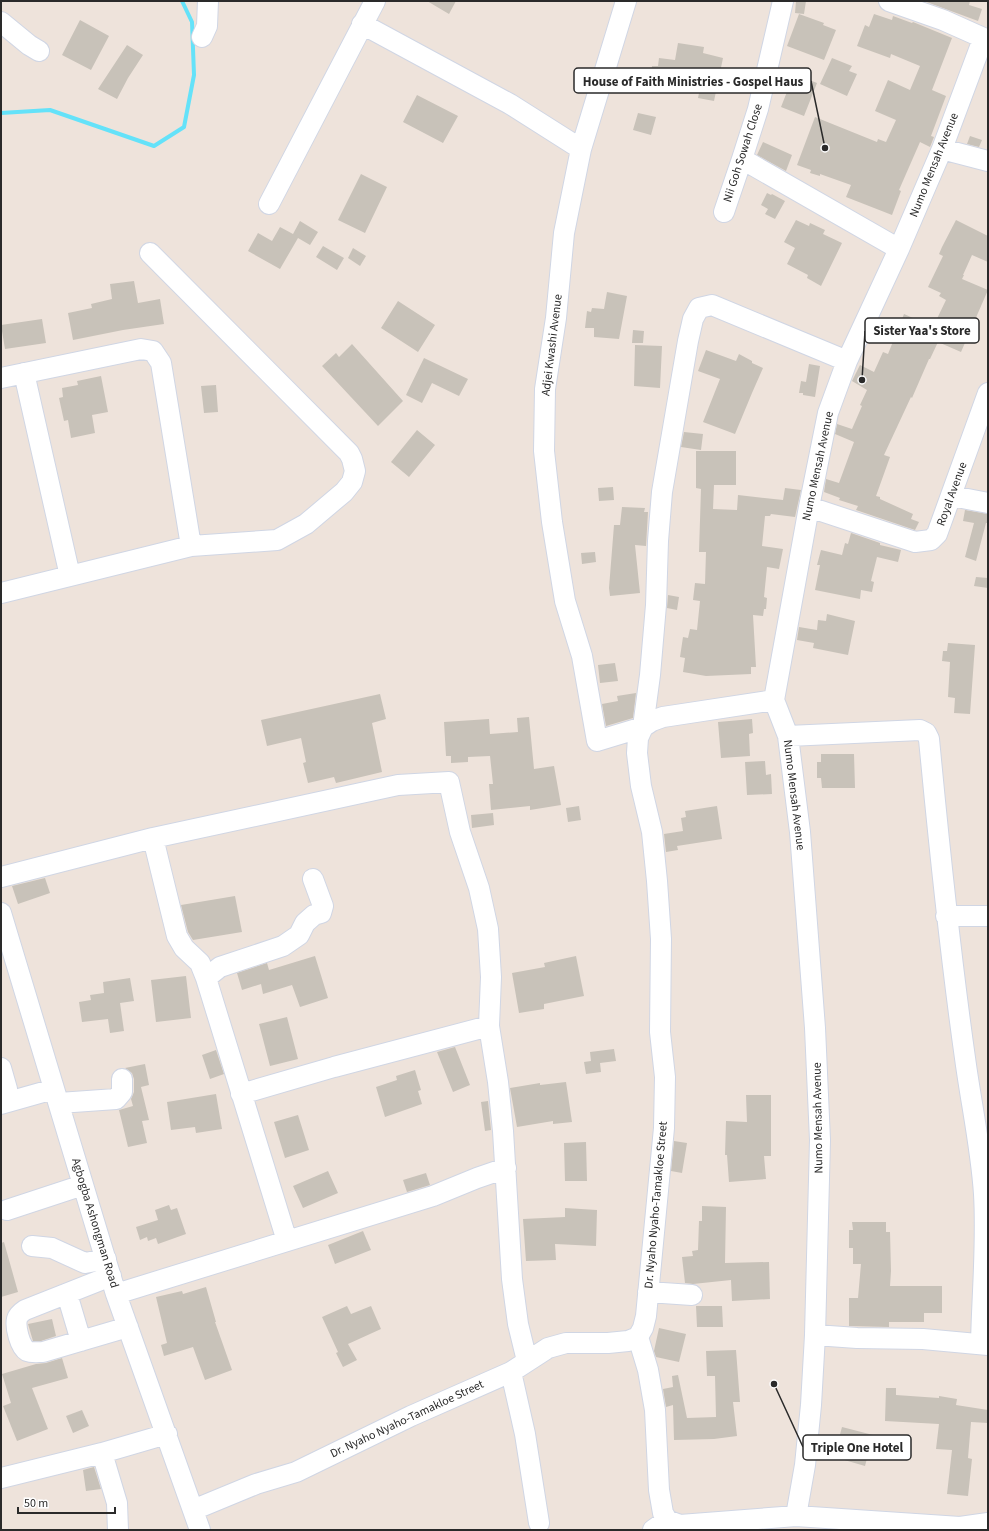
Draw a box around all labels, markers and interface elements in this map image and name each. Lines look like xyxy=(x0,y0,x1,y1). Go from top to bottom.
callout: House of Faith Ministries - Gospel Haus xyxy=(574,68,811,93)
text: House of Faith Ministries - Gospel Haus xyxy=(583,73,804,91)
street label: Nii Goh Sowah Close xyxy=(719,102,767,204)
street label: Numo Mensah Avenue xyxy=(905,110,963,220)
street label: Adjei Kwashi Avenue xyxy=(537,293,567,397)
callout: Sister Yaa's Store xyxy=(865,318,979,343)
text: Sister Yaa's Store xyxy=(873,322,971,340)
street label: Numo Mensah Avenue xyxy=(798,410,838,522)
street label: Royal Avenue xyxy=(933,460,971,528)
street label: Numo Mensah Avenue xyxy=(779,739,809,851)
street label: Numo Mensah Avenue xyxy=(809,1062,827,1174)
street label: Dr. Nyaho Nyaho-Tamakloe Street xyxy=(640,1121,672,1289)
street label: Agbogba Ashongman Road xyxy=(67,1156,123,1290)
street label: Dr. Nyaho Nyaho-Tamakloe Street xyxy=(327,1376,487,1462)
callout: Triple One Hotel xyxy=(803,1435,911,1460)
text: Triple One Hotel xyxy=(811,1439,904,1457)
scale bar xyxy=(18,1489,115,1515)
text: 50 m xyxy=(24,1495,48,1512)

